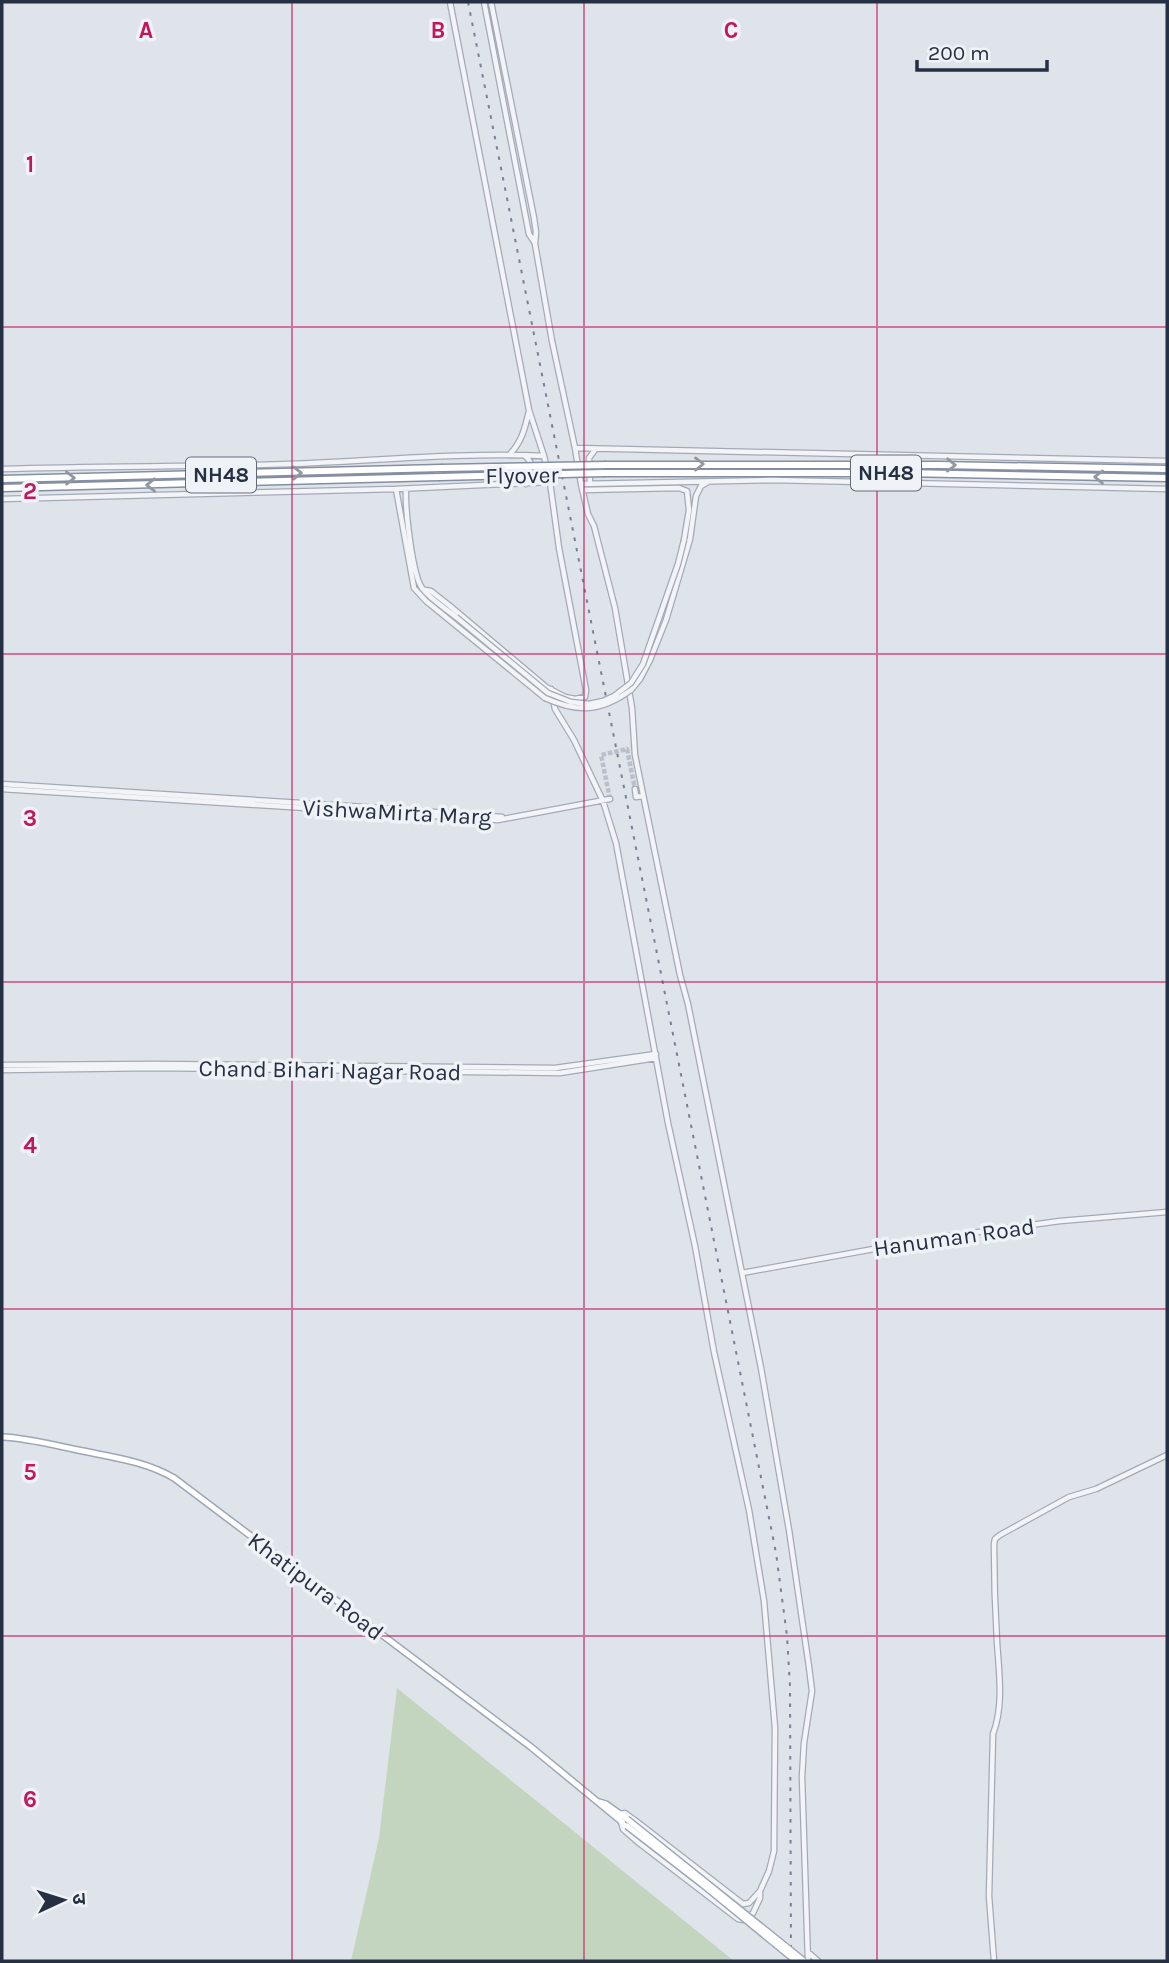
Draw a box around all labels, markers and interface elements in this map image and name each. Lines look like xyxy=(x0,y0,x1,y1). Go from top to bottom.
text: A xyxy=(139,17,153,44)
text: B xyxy=(431,17,445,44)
text: C xyxy=(724,17,738,44)
scale bar xyxy=(917,28,1046,72)
text: 200 m xyxy=(928,41,990,65)
text: 1 xyxy=(26,151,34,178)
one-way arrow xyxy=(694,456,704,472)
road number: NH48 xyxy=(851,456,921,490)
one-way arrow xyxy=(946,457,956,473)
road number: NH48 xyxy=(186,458,256,492)
street label: Flyover xyxy=(485,461,560,490)
one-way arrow xyxy=(293,465,303,481)
one-way arrow xyxy=(65,470,76,486)
one-way arrow xyxy=(1093,470,1104,485)
one-way arrow xyxy=(145,477,155,493)
text: 2 xyxy=(23,478,37,505)
street label: VishwaMirta Marg xyxy=(302,794,492,831)
text: 3 xyxy=(23,805,37,832)
street label: Chand Bihari Nagar Road xyxy=(198,1055,462,1086)
text: 4 xyxy=(23,1132,37,1159)
street label: Hanuman Road xyxy=(872,1213,1036,1262)
text: 5 xyxy=(23,1459,37,1486)
street label: Khatipura Road xyxy=(243,1527,389,1646)
text: 6 xyxy=(23,1786,37,1813)
north arrow xyxy=(28,1865,98,1935)
text: उ xyxy=(68,1893,90,1906)

